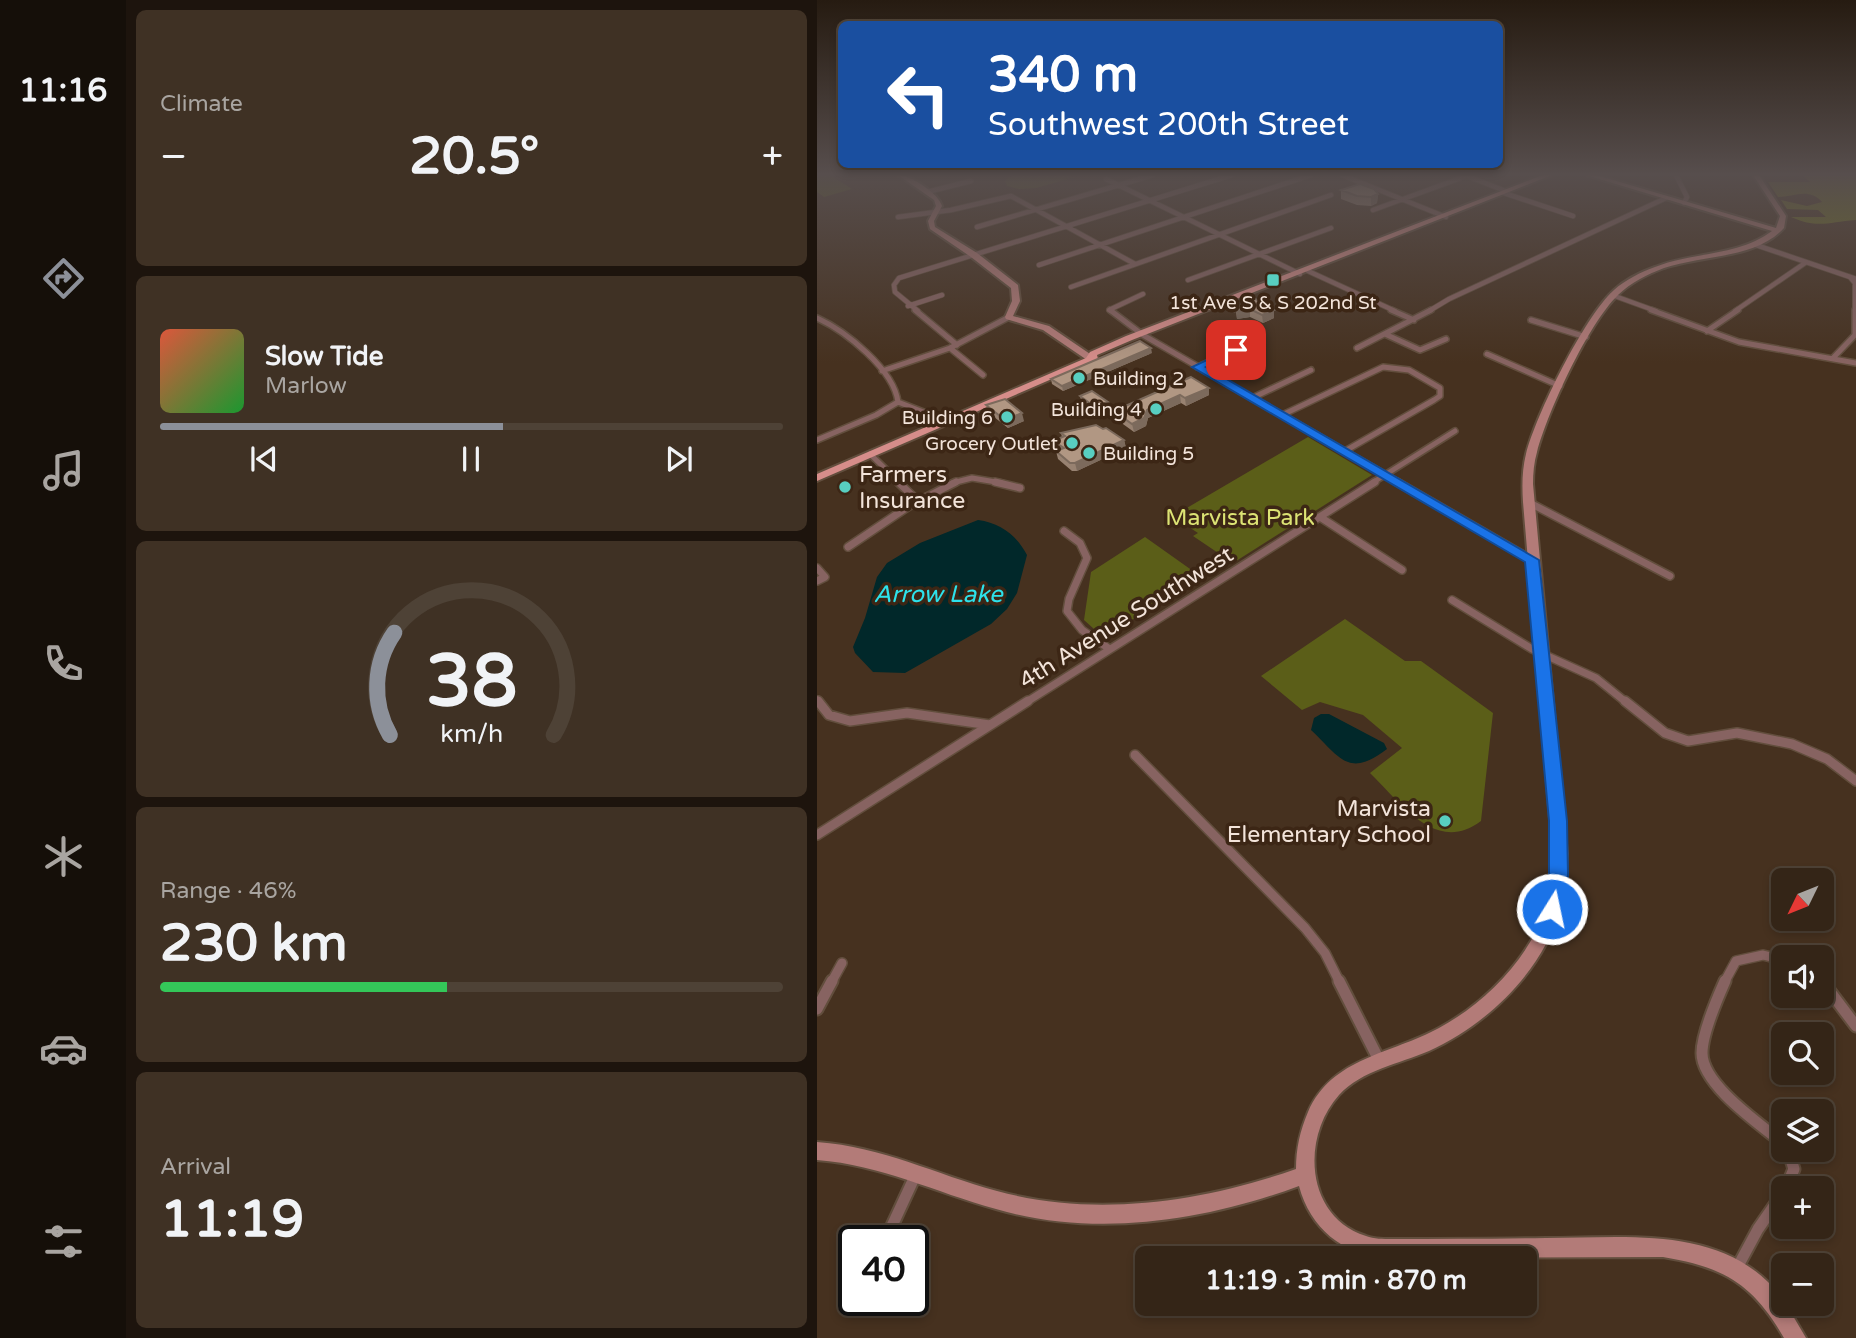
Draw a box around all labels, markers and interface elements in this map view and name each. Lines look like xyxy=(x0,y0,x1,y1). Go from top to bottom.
text: 340 m xyxy=(988,46,1138,105)
icon: left xyxy=(873,49,964,140)
text: 11:16 xyxy=(19,72,107,110)
text: Climate xyxy=(160,90,243,118)
text: Southwest 200th Street xyxy=(988,106,1349,144)
text: 20.5° xyxy=(409,125,539,188)
text: − xyxy=(160,134,187,180)
text: + xyxy=(762,134,783,180)
icon: directions xyxy=(39,254,88,303)
marker: 1st Ave S & S 202nd St xyxy=(1265,272,1281,288)
place label: 1st Ave S & S 202nd St xyxy=(1169,292,1377,314)
pin xyxy=(1206,320,1266,380)
icon: arrive xyxy=(1217,331,1255,369)
text: Slow Tide xyxy=(265,341,383,372)
place label: Building 2 xyxy=(1093,368,1184,390)
marker: Building 2 xyxy=(1071,370,1087,386)
text: Marlow xyxy=(265,372,347,400)
place label: Building 4 xyxy=(1051,399,1142,421)
marker: Building 4 xyxy=(1148,401,1164,417)
place label: Building 6 xyxy=(902,407,993,429)
marker: Building 6 xyxy=(999,409,1015,425)
place label: Grocery Outlet xyxy=(925,433,1058,455)
marker: Grocery Outlet xyxy=(1064,435,1080,451)
icon: previous xyxy=(245,440,283,478)
icon: pause xyxy=(452,440,490,478)
icon: next xyxy=(660,440,698,478)
place label: Building 5 xyxy=(1103,443,1194,465)
marker: Building 5 xyxy=(1081,445,1097,461)
icon: music xyxy=(39,446,88,495)
place label: Farmers Insurance xyxy=(859,461,965,515)
marker: Farmers Insurance xyxy=(837,479,853,495)
park label: Marvista Park xyxy=(1165,504,1315,532)
street label: 4th Avenue Southwest xyxy=(1014,540,1239,695)
water label: Arrow Lake xyxy=(873,580,1004,609)
text: 38 xyxy=(426,638,517,726)
icon: phone xyxy=(39,639,88,688)
text: km/h xyxy=(440,719,503,749)
place label: Marvista Elementary School xyxy=(1227,795,1431,849)
marker: Marvista Elementary School xyxy=(1437,813,1453,829)
icon: climate xyxy=(39,832,88,881)
north arrow xyxy=(1771,868,1834,931)
map controls xyxy=(1771,868,1834,1316)
position arrow xyxy=(1515,872,1589,946)
text: Range · 46% xyxy=(160,877,296,905)
text: 230 km xyxy=(160,912,348,975)
button: sound xyxy=(1771,945,1834,1008)
button: search xyxy=(1771,1022,1834,1085)
icon: car xyxy=(39,1024,88,1073)
button: layers xyxy=(1771,1099,1834,1162)
text: Arrival xyxy=(160,1153,231,1181)
button: + xyxy=(1771,1176,1834,1239)
text: 11:19 xyxy=(160,1188,304,1251)
icon: filters xyxy=(39,1217,88,1266)
speed limit sign: 40 xyxy=(838,1225,929,1316)
button: − xyxy=(1771,1253,1834,1316)
text: 11:19 · 3 min · 870 m xyxy=(1205,1265,1467,1296)

